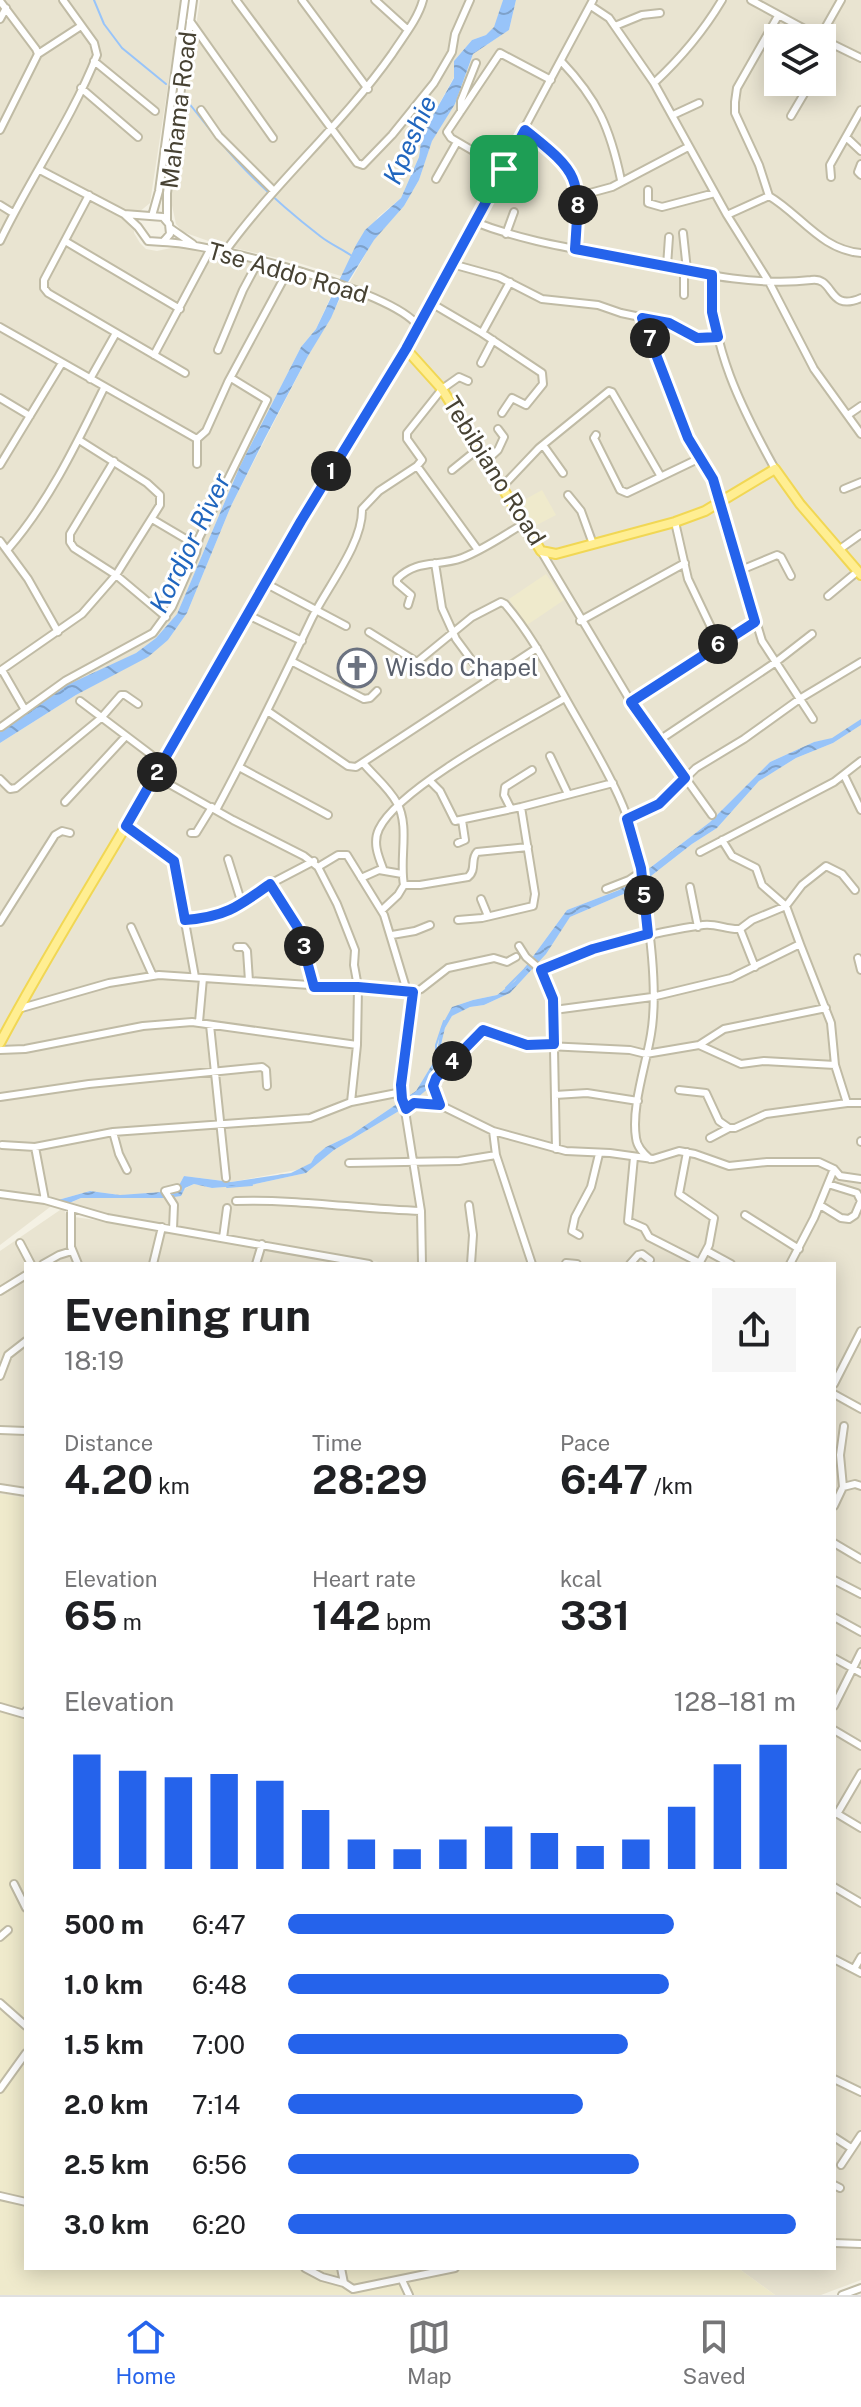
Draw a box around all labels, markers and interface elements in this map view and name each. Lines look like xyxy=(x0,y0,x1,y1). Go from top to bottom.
map controls xyxy=(764,24,836,96)
button: layers xyxy=(764,24,836,96)
street label: Mahama Road xyxy=(154,30,202,190)
water label: Kpeshie xyxy=(376,91,443,189)
pin xyxy=(470,135,538,203)
icon: arrive xyxy=(482,147,526,191)
pin: 8 xyxy=(558,185,598,225)
text: 8 xyxy=(571,192,585,218)
street label: Tse Addo Road xyxy=(205,236,372,308)
pin: 7 xyxy=(630,318,670,358)
text: 7 xyxy=(643,325,657,351)
street label: Tebibiano Road xyxy=(438,391,552,550)
pin: 1 xyxy=(311,451,351,491)
text: 1 xyxy=(326,458,336,484)
water label: Kordjor River xyxy=(142,468,237,618)
pin: 6 xyxy=(698,624,738,664)
text: 6 xyxy=(711,631,725,657)
church icon: Wisdo Chapel xyxy=(336,647,378,689)
place label: Wisdo Chapel xyxy=(385,653,538,681)
pin: 2 xyxy=(137,752,177,792)
text: 2 xyxy=(150,759,164,785)
pin: 5 xyxy=(624,875,664,915)
text: 5 xyxy=(637,882,651,908)
pin: 3 xyxy=(284,926,324,966)
text: 3 xyxy=(297,933,311,959)
pin: 4 xyxy=(432,1041,472,1081)
text: 4 xyxy=(445,1048,459,1074)
button: share xyxy=(712,1288,796,1372)
text: Evening run xyxy=(64,1289,311,1341)
text: 18:19 xyxy=(64,1345,124,1376)
text: Distance xyxy=(64,1430,153,1456)
text: Time xyxy=(312,1430,362,1456)
text: Pace xyxy=(560,1430,610,1456)
text: 4.20 xyxy=(64,1456,153,1503)
text: 28:29 xyxy=(312,1456,428,1503)
text: 6:47 xyxy=(560,1456,648,1503)
text: km xyxy=(153,1473,190,1499)
text: /km xyxy=(648,1473,693,1499)
text: Elevation xyxy=(64,1566,157,1592)
text: Heart rate xyxy=(312,1566,416,1592)
text: kcal xyxy=(560,1566,602,1592)
text: 65 xyxy=(64,1592,117,1639)
text: 142 xyxy=(312,1592,381,1639)
text: 331 xyxy=(560,1592,630,1639)
text: m xyxy=(117,1609,142,1635)
text: bpm xyxy=(381,1609,431,1635)
text: Elevation xyxy=(64,1686,174,1717)
text: 128–181 m xyxy=(674,1686,796,1717)
text: 500 m xyxy=(64,1909,144,1940)
text: 6:47 xyxy=(192,1909,246,1940)
text: 1.0 km xyxy=(64,1969,143,2000)
text: 6:48 xyxy=(192,1969,247,2000)
text: 1.5 km xyxy=(64,2029,144,2060)
text: 7:00 xyxy=(192,2029,245,2060)
text: 2.0 km xyxy=(64,2089,149,2120)
text: 7:14 xyxy=(192,2089,240,2120)
text: 2.5 km xyxy=(64,2149,149,2180)
text: 6:56 xyxy=(192,2149,247,2180)
text: 3.0 km xyxy=(64,2209,149,2240)
text: 6:20 xyxy=(192,2209,246,2240)
tab: Home xyxy=(115,2315,176,2389)
tab: Map xyxy=(407,2315,452,2389)
tab: Saved xyxy=(683,2315,746,2389)

